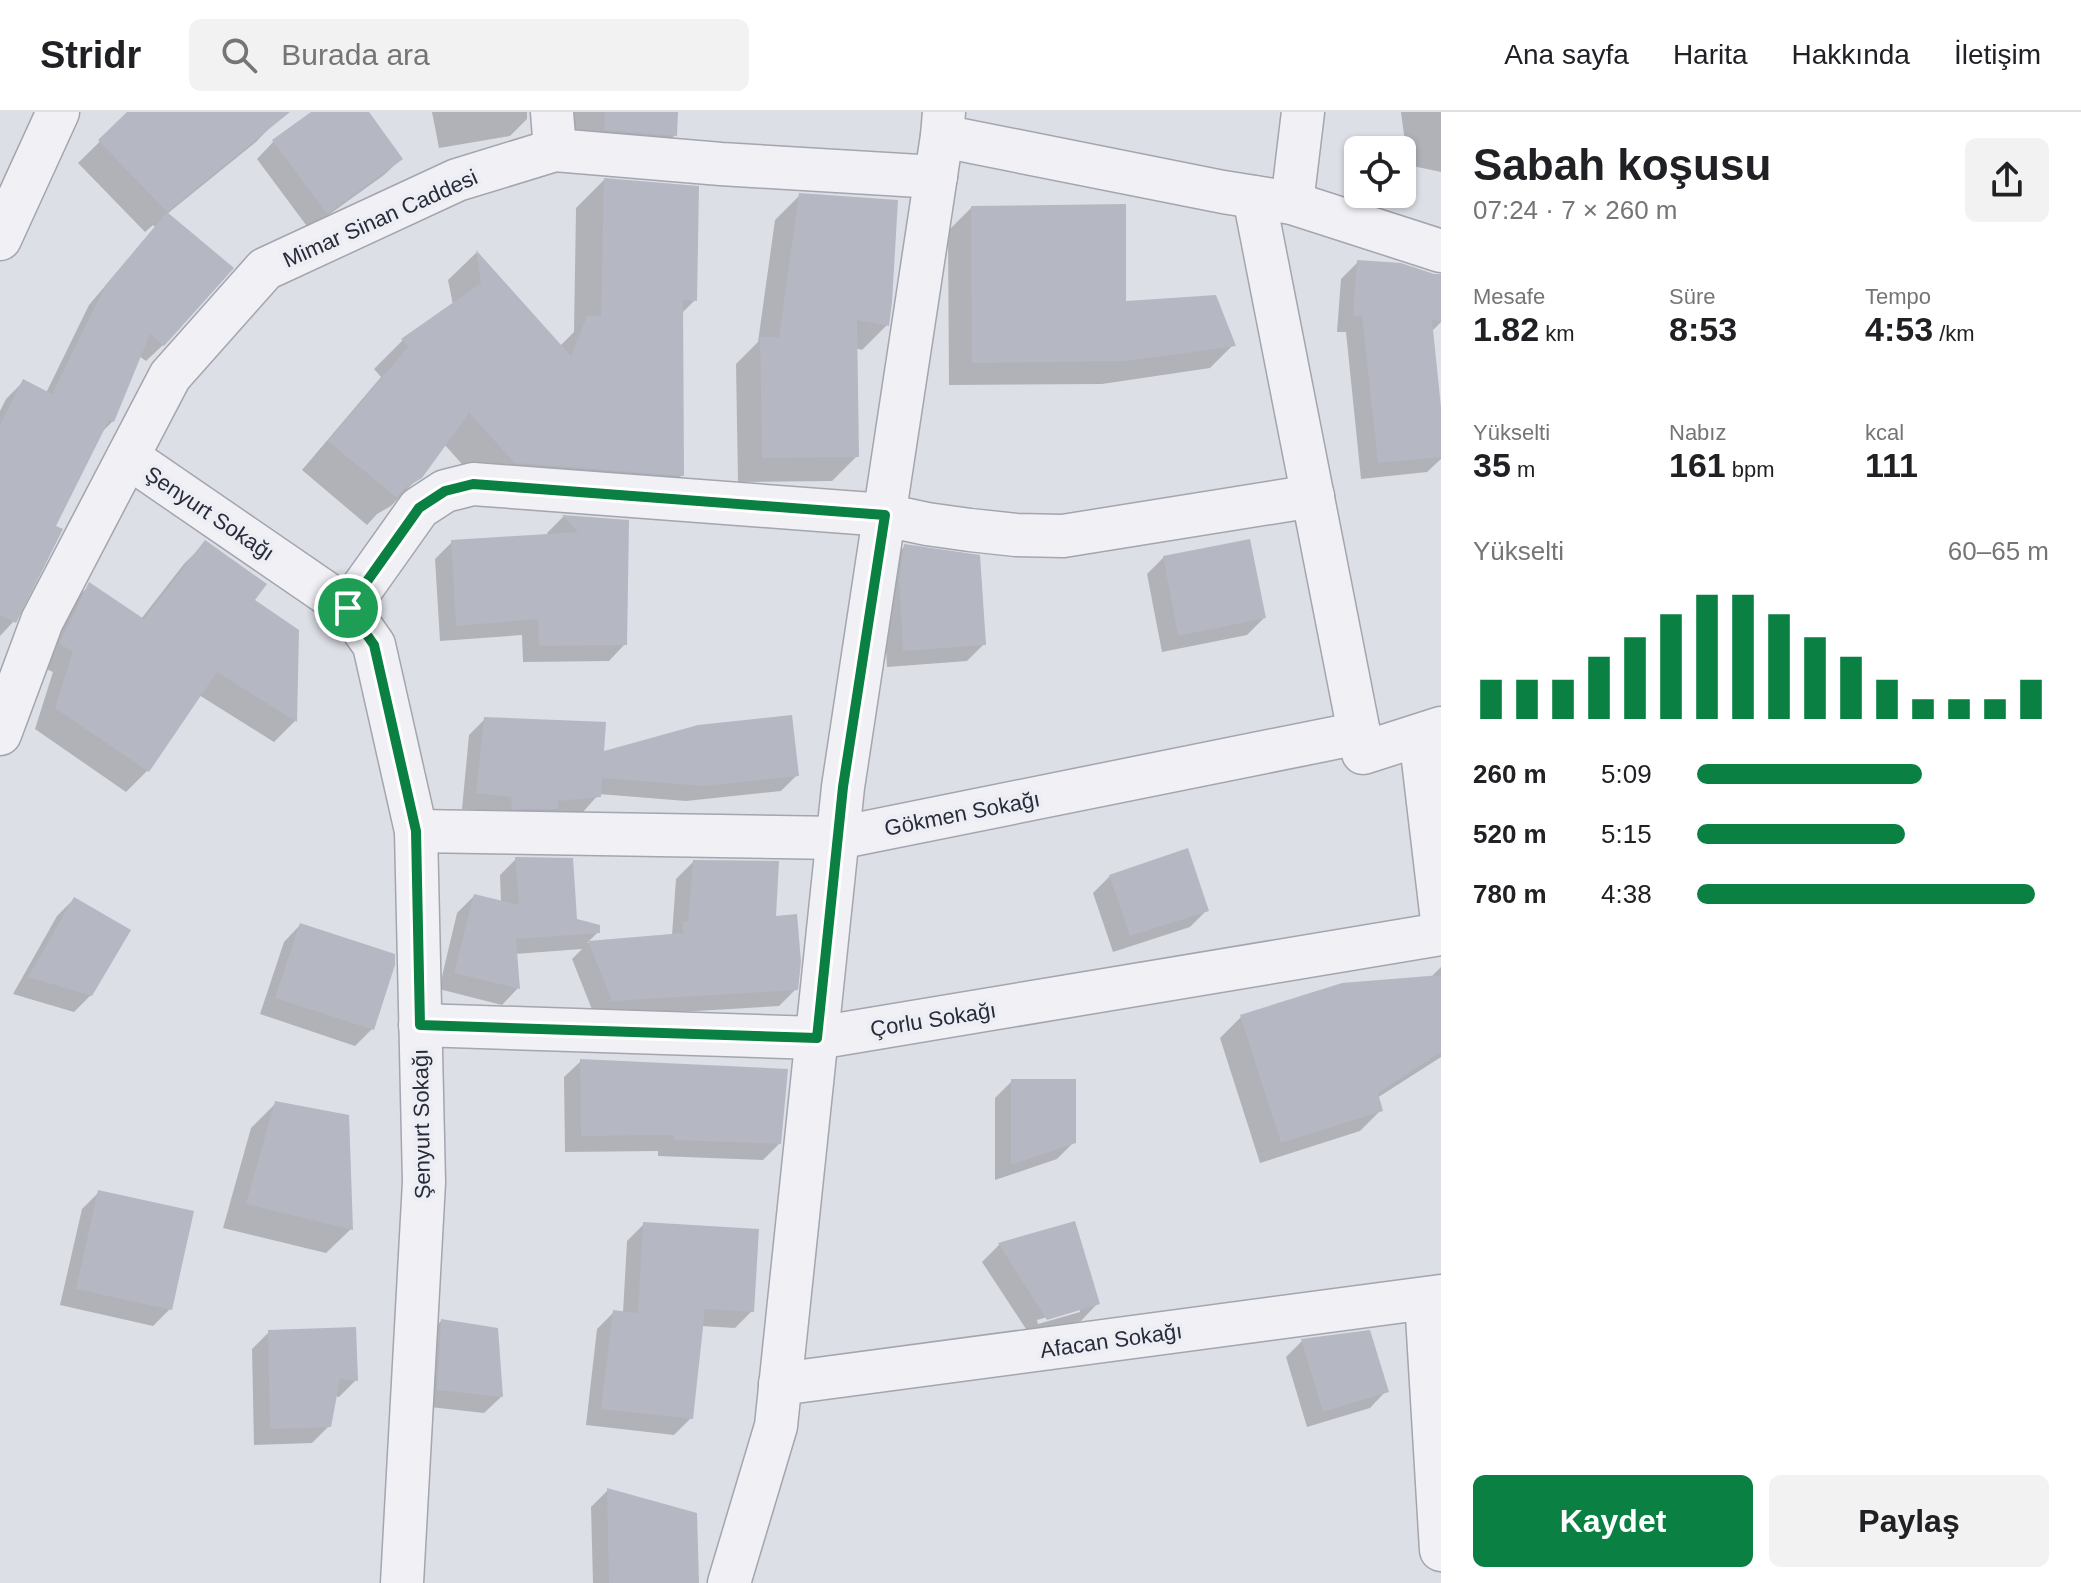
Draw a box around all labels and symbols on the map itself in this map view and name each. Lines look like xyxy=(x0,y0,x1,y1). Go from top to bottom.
street label: Mimar Sinan Caddesi xyxy=(279,164,481,273)
street label: Şenyurt Sokağı xyxy=(140,461,279,566)
pin xyxy=(314,574,382,642)
street label: Gökmen Sokağı xyxy=(882,786,1042,841)
street label: Çorlu Sokağı xyxy=(868,997,998,1042)
street label: Şenyurt Sokağı xyxy=(408,1049,435,1199)
street label: Afacan Sokağı xyxy=(1038,1318,1184,1363)

